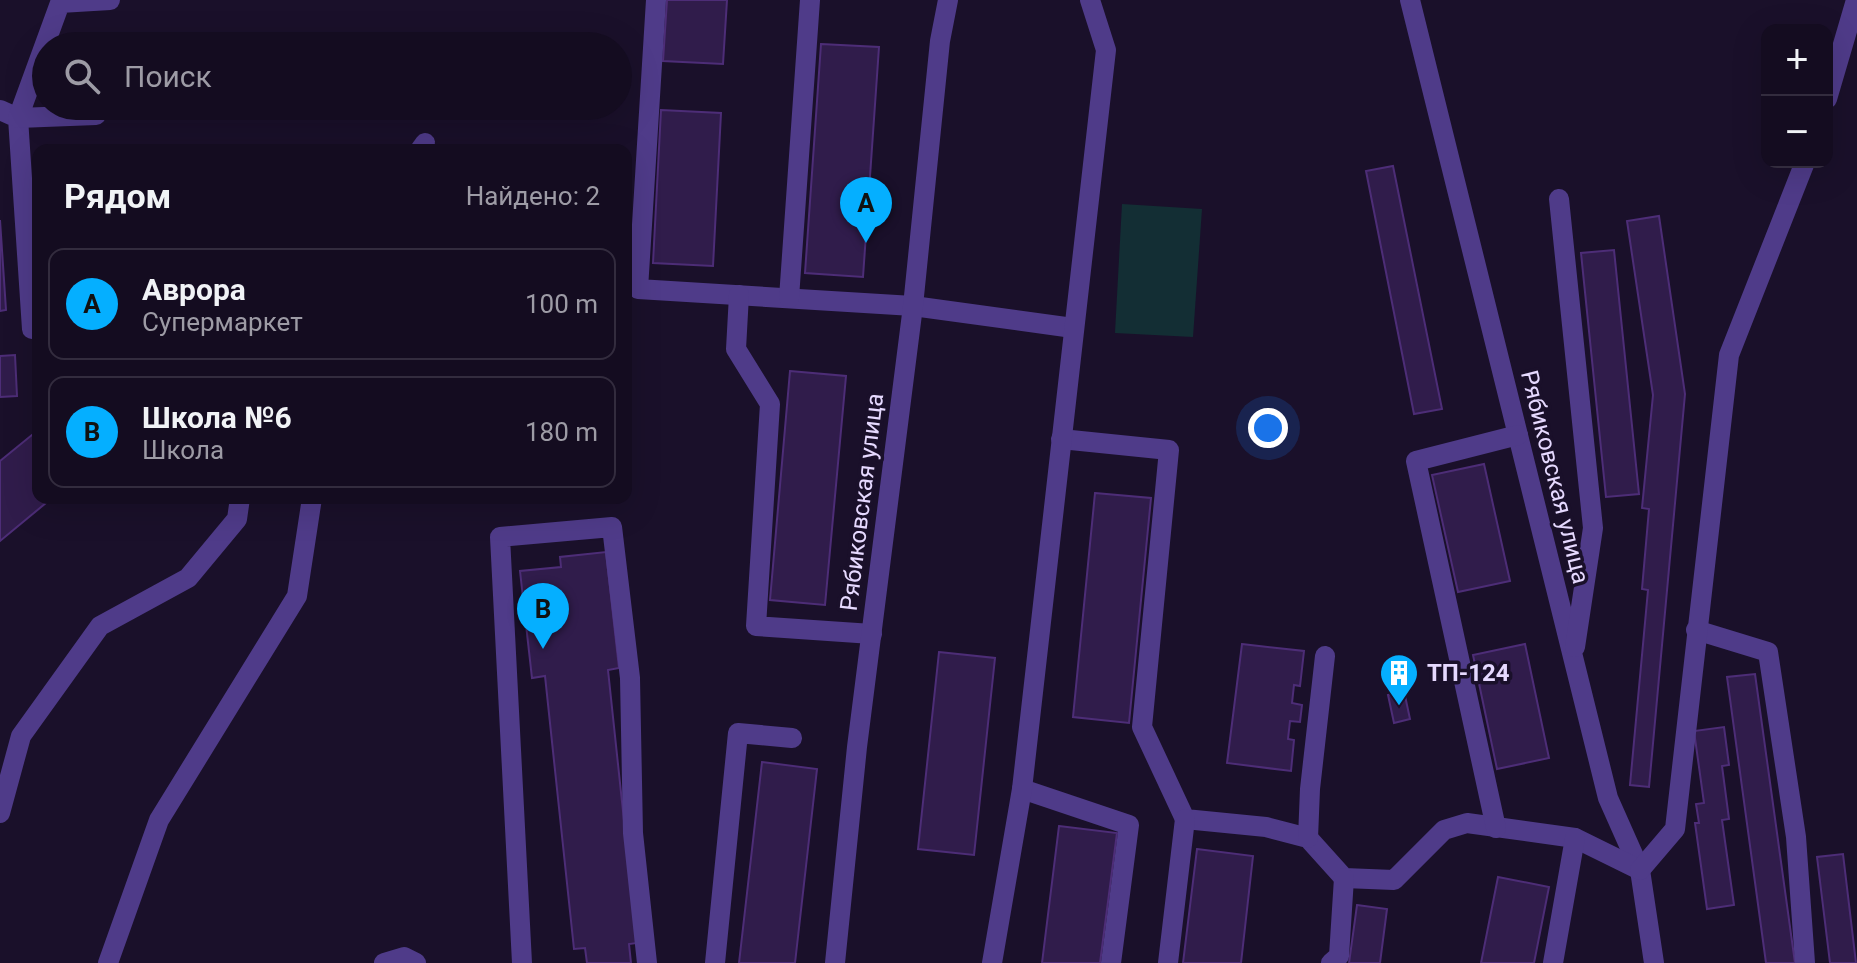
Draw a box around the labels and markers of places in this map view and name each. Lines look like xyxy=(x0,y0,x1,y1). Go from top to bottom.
pin: A xyxy=(840,177,892,243)
pin: B xyxy=(517,583,569,649)
building icon: ТП-124 xyxy=(1378,652,1420,707)
place label: ТП-124 xyxy=(1427,659,1510,687)

